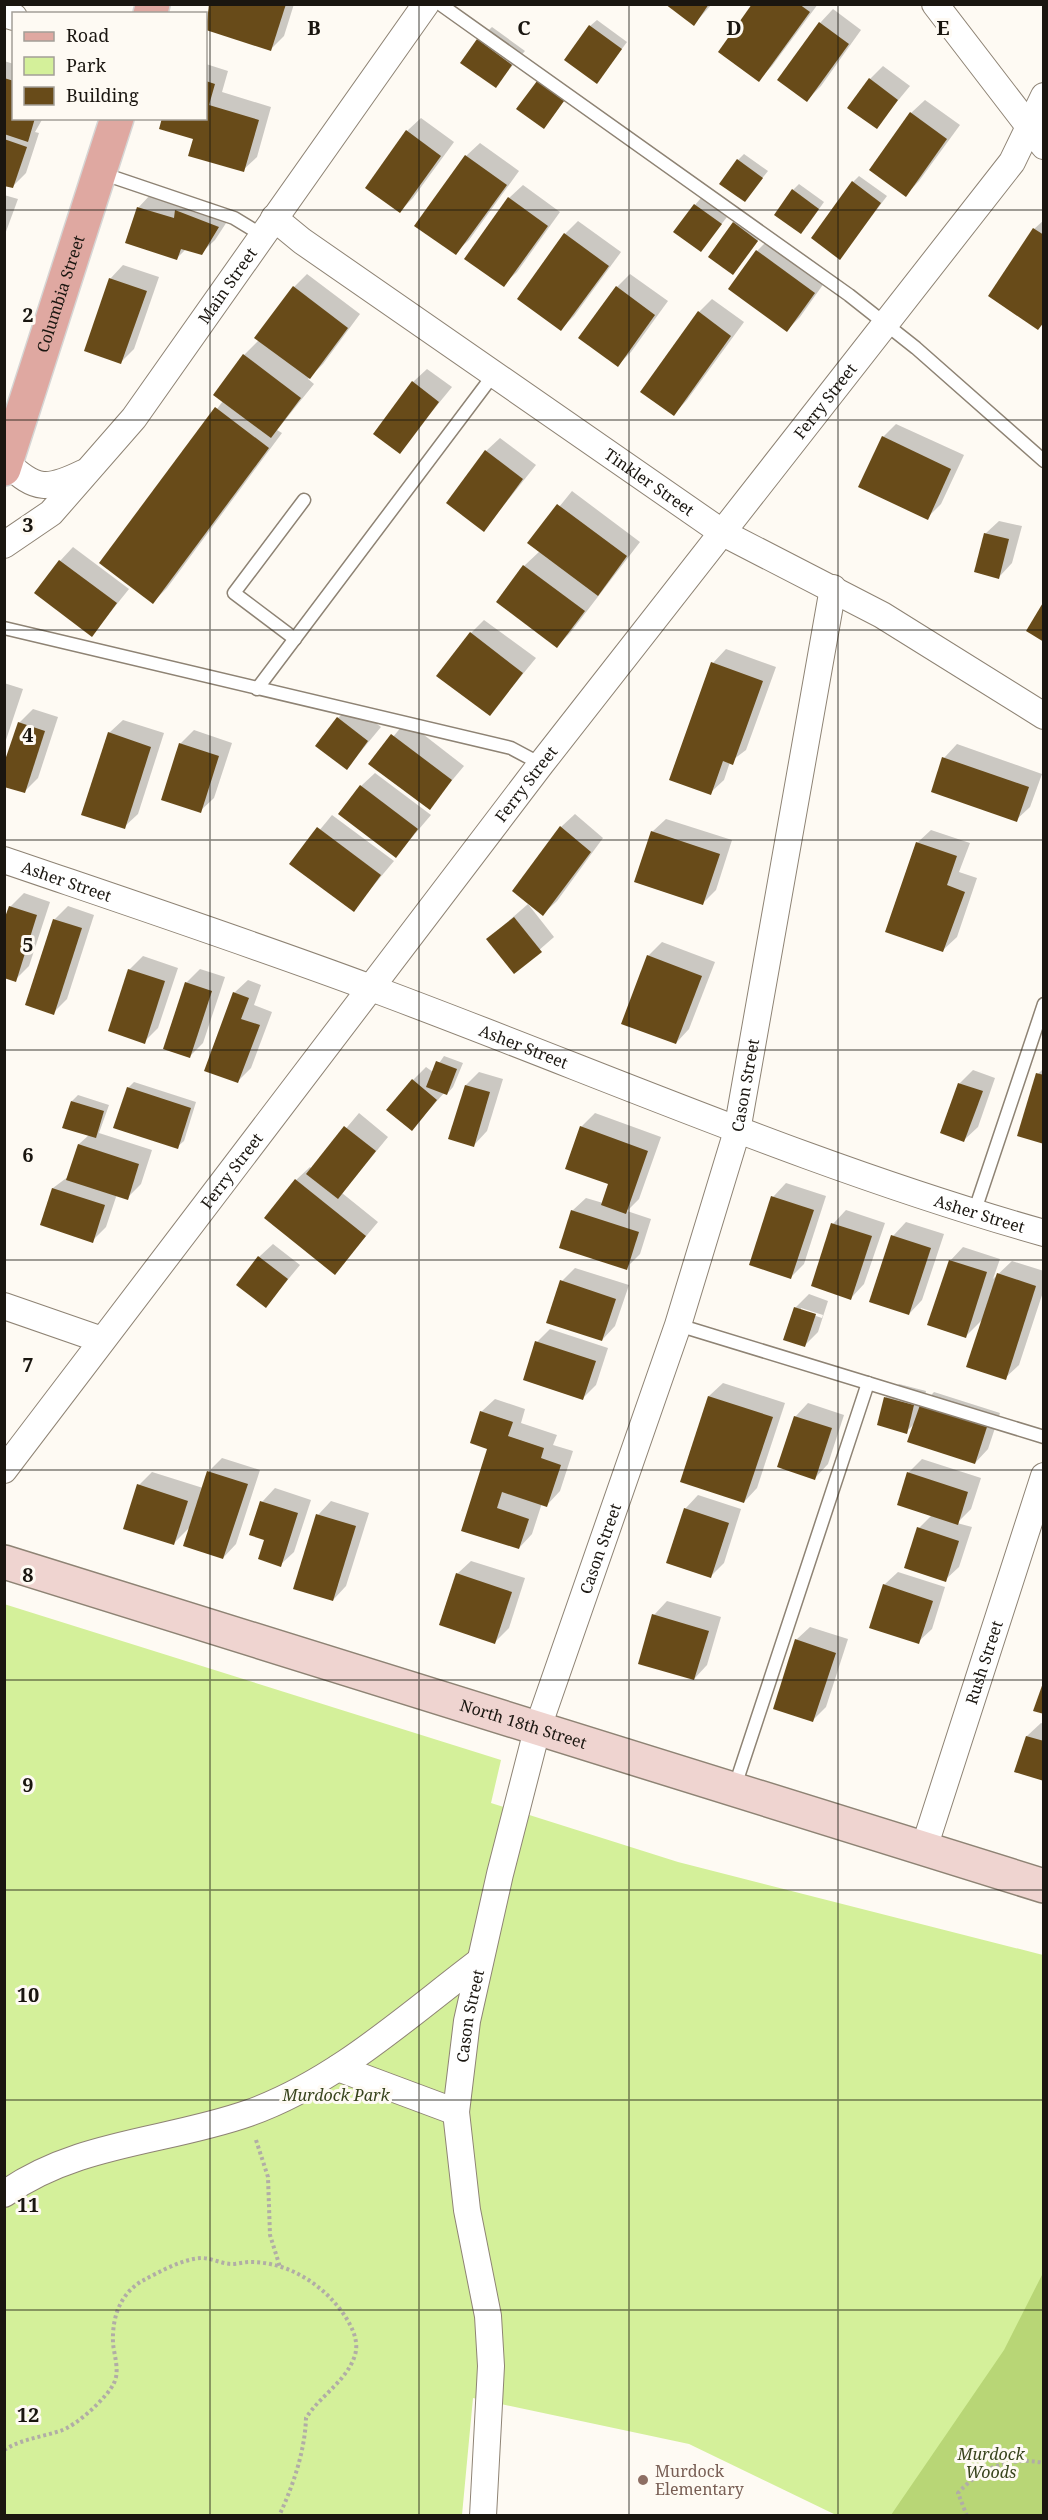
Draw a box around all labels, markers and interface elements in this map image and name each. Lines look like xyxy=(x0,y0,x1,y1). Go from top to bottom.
legend xyxy=(12,12,207,120)
text: B xyxy=(307,14,321,41)
text: C xyxy=(517,14,531,41)
text: D xyxy=(726,14,742,41)
text: E xyxy=(936,14,950,41)
text: Road xyxy=(66,23,109,47)
text: Park xyxy=(66,53,106,77)
text: Building xyxy=(66,83,139,107)
street label: Columbia Street xyxy=(31,232,90,355)
street label: Main Street xyxy=(193,243,262,328)
text: 2 xyxy=(22,301,34,328)
street label: Ferry Street xyxy=(789,358,862,443)
street label: Tinkler Street xyxy=(600,443,699,521)
text: 3 xyxy=(22,511,34,538)
text: 4 xyxy=(22,721,34,748)
street label: Ferry Street xyxy=(490,741,562,827)
street label: Asher Street xyxy=(19,856,115,907)
text: 5 xyxy=(22,931,34,958)
street label: Asher Street xyxy=(476,1019,571,1074)
street label: Cason Street xyxy=(726,1037,764,1134)
street label: Ferry Street xyxy=(196,1128,268,1213)
text: 6 xyxy=(22,1141,34,1168)
street label: Asher Street xyxy=(932,1189,1028,1238)
text: 7 xyxy=(22,1351,34,1378)
street label: Cason Street xyxy=(574,1500,626,1597)
text: 8 xyxy=(22,1561,34,1588)
street label: Rush Street xyxy=(960,1617,1008,1707)
street label: North 18th Street xyxy=(457,1694,590,1754)
text: 9 xyxy=(22,1771,34,1798)
street label: Cason Street xyxy=(451,1967,489,2064)
text: 10 xyxy=(17,1981,39,2008)
park label: Murdock Park xyxy=(281,2084,390,2106)
text: 11 xyxy=(17,2191,39,2218)
text: 12 xyxy=(17,2401,39,2428)
park label: Murdock Woods xyxy=(956,2443,1025,2483)
place label: Murdock Elementary xyxy=(655,2460,745,2500)
marker: Murdock Elementary xyxy=(636,2473,650,2487)

